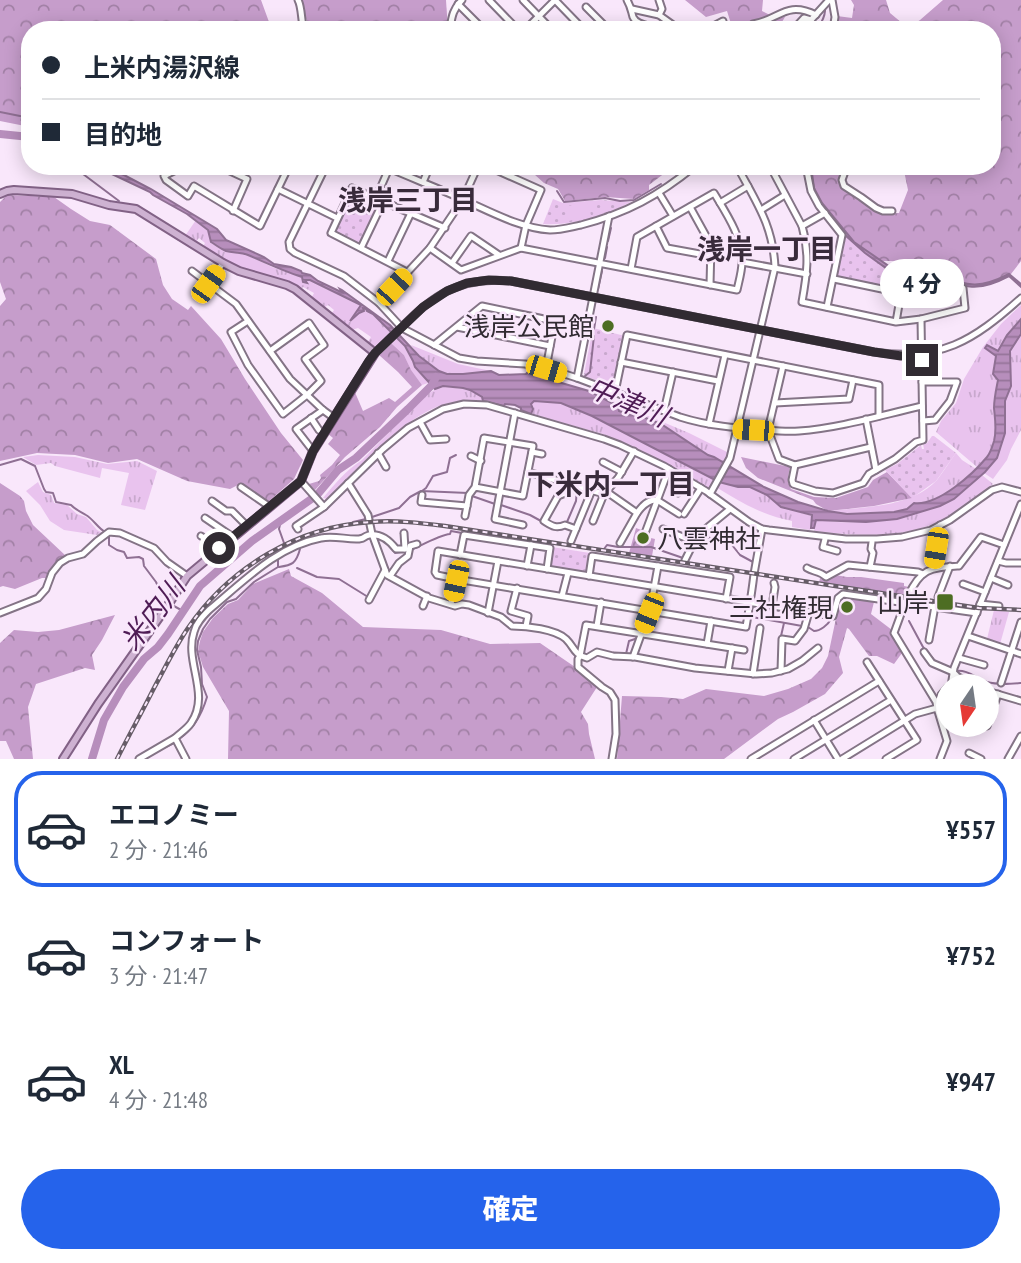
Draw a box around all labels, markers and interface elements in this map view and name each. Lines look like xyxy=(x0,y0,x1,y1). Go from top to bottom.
text: 上米内湯沢線 xyxy=(84,51,240,84)
text: 目的地 xyxy=(84,118,162,151)
district label: 浅岸三丁目 xyxy=(338,181,478,218)
district label: 浅岸一丁目 xyxy=(697,230,837,267)
callout: 4 分 xyxy=(880,258,964,308)
car xyxy=(188,261,229,307)
car xyxy=(372,264,417,310)
text: 4 分 xyxy=(903,269,941,298)
place label: 浅岸公民館 xyxy=(464,310,594,343)
marker: 浅岸公民館 xyxy=(600,318,616,334)
route end xyxy=(906,344,938,376)
car xyxy=(523,353,570,385)
water label: 中津川 xyxy=(582,368,677,436)
car xyxy=(732,418,775,442)
district label: 下米内一丁目 xyxy=(527,465,695,502)
place label: 八雲神社 xyxy=(657,522,761,555)
car xyxy=(923,526,950,570)
marker: 八雲神社 xyxy=(635,530,651,546)
route start xyxy=(203,532,235,564)
car xyxy=(442,558,471,604)
water label: 米内川 xyxy=(112,566,194,657)
place label: 山岸 xyxy=(877,586,929,619)
car xyxy=(632,590,667,636)
place label: 三社権現 xyxy=(729,591,833,624)
marker: 山岸 xyxy=(935,592,955,612)
marker: 三社権現 xyxy=(839,599,855,615)
north arrow xyxy=(936,674,999,737)
map controls xyxy=(936,674,999,737)
icon: car xyxy=(25,798,88,861)
text: エコノミー xyxy=(109,798,239,831)
text: ¥557 xyxy=(946,813,996,846)
text: 2 分 · 21:46 xyxy=(109,835,208,864)
icon: car xyxy=(25,924,88,987)
text: コンフォート xyxy=(109,924,264,957)
text: ¥752 xyxy=(946,939,996,972)
text: 3 分 · 21:47 xyxy=(109,961,208,990)
text: XL xyxy=(109,1048,134,1081)
icon: car xyxy=(25,1050,88,1113)
text: ¥947 xyxy=(946,1065,996,1098)
text: 4 分 · 21:48 xyxy=(109,1085,208,1114)
button: 確定 xyxy=(21,1169,1000,1249)

